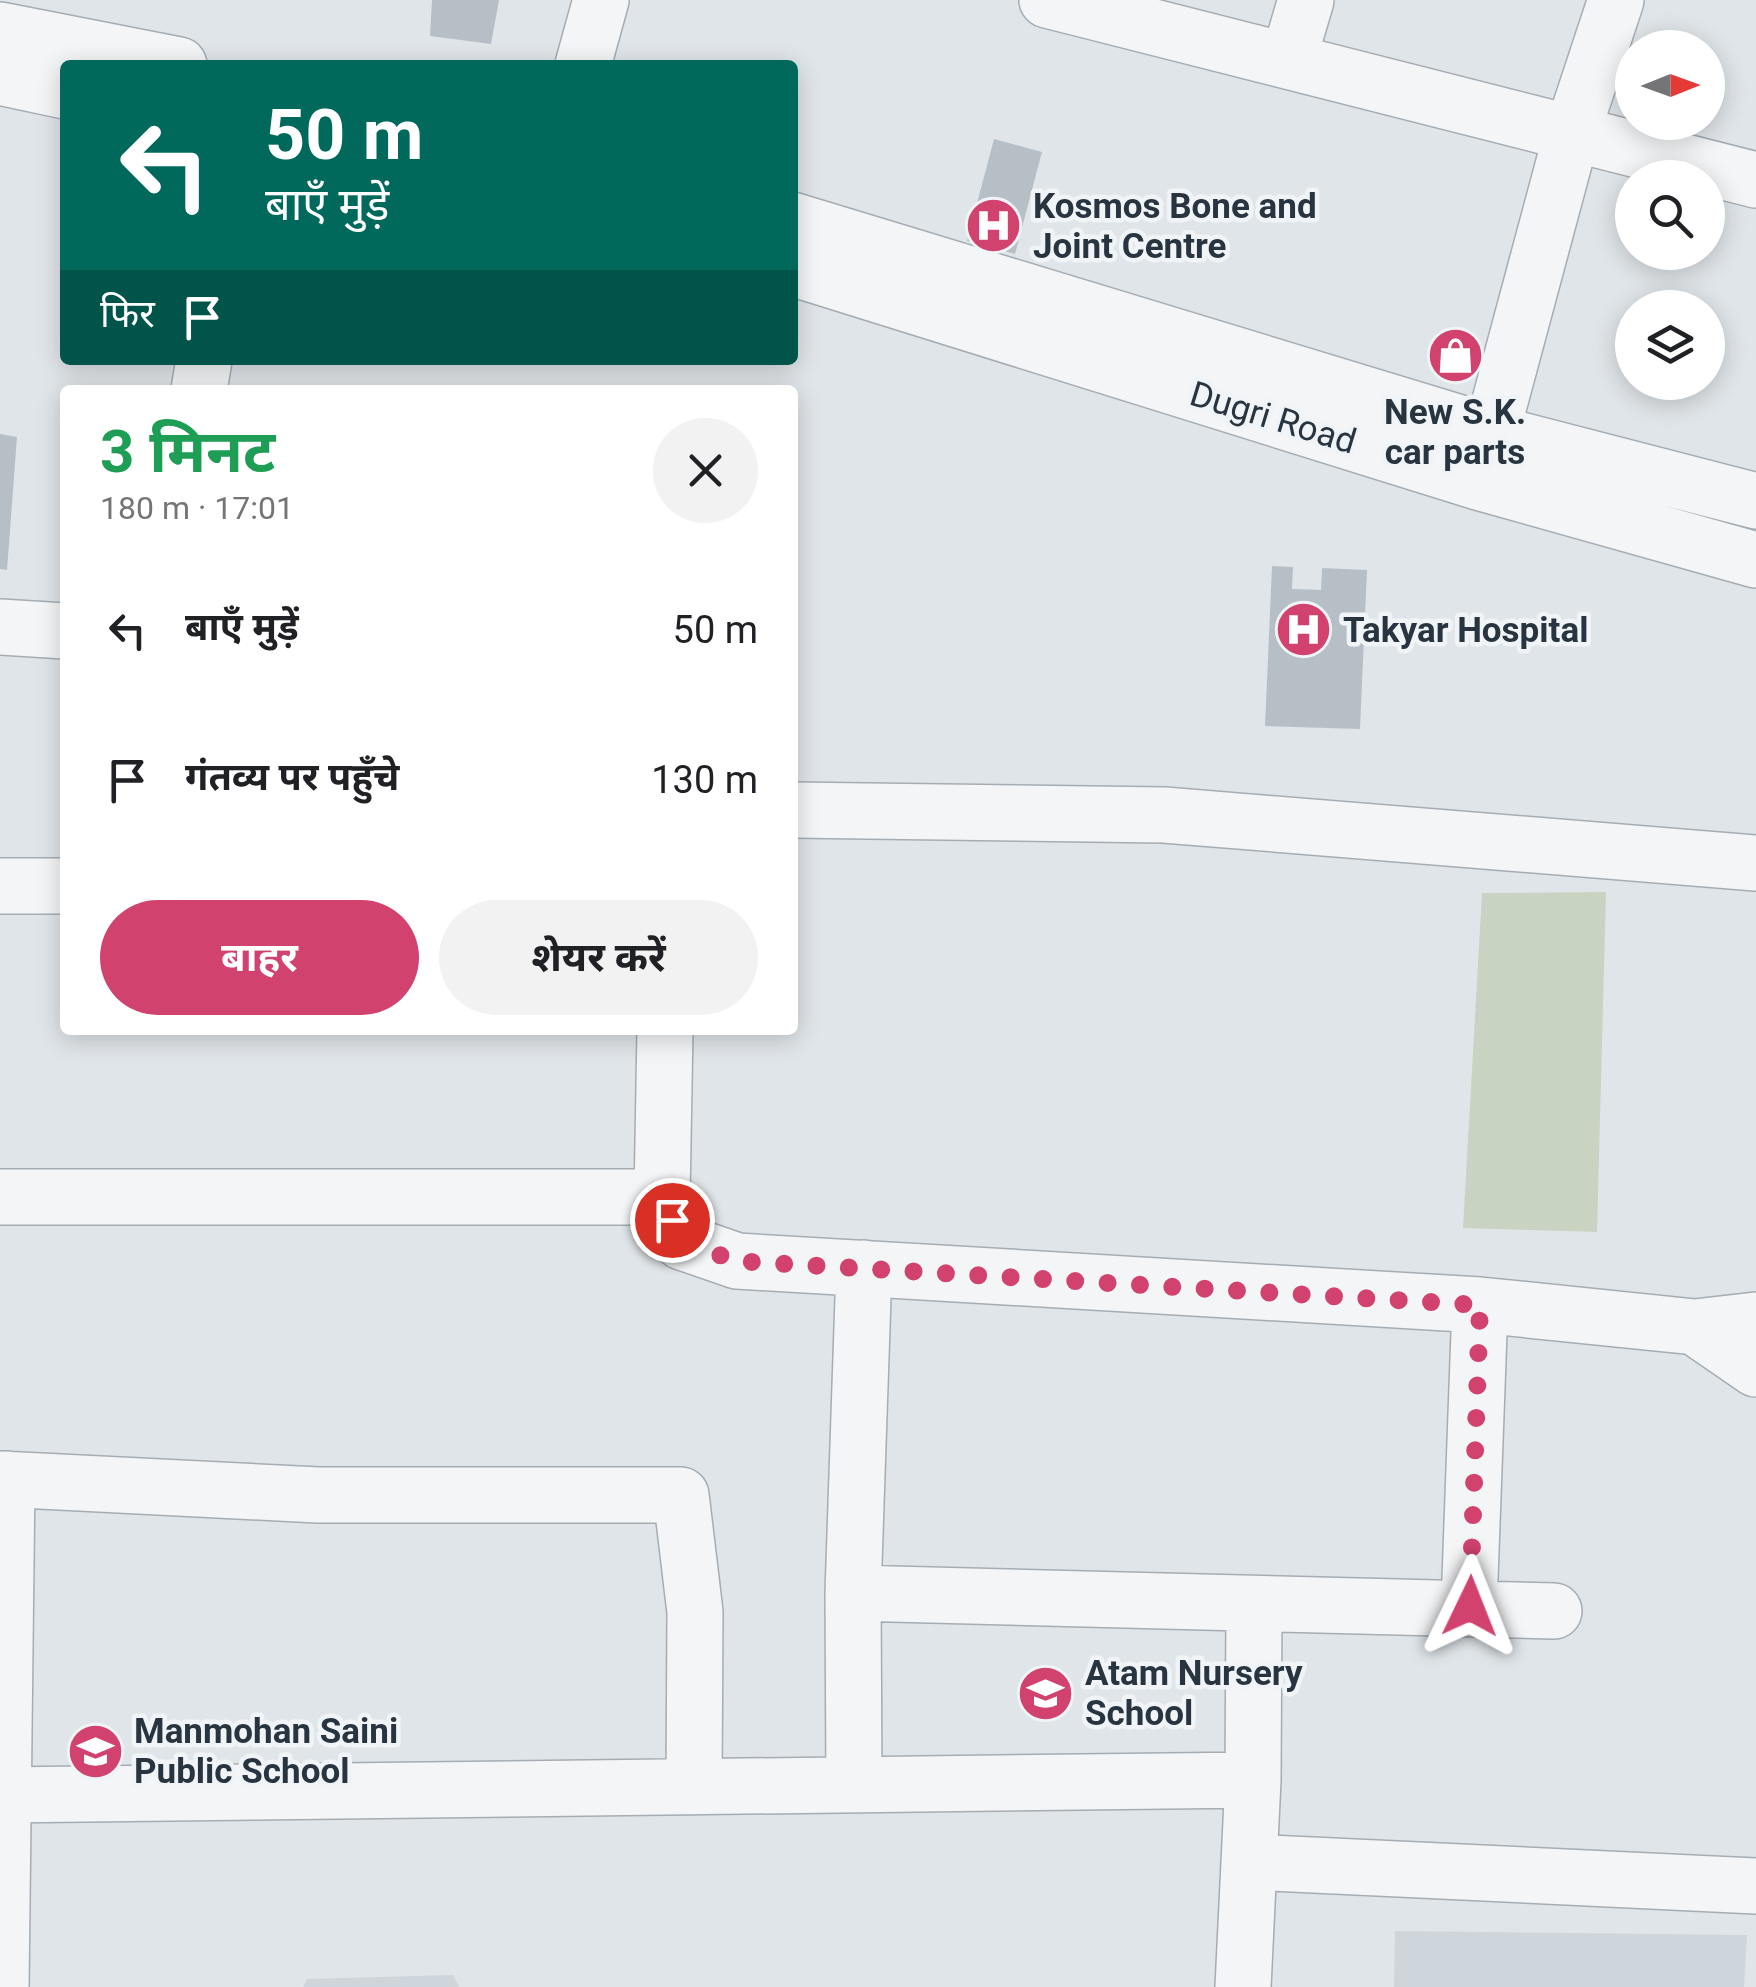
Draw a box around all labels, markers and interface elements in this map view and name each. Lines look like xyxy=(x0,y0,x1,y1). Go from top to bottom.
north arrow xyxy=(1615,30,1725,140)
map controls xyxy=(1615,30,1725,400)
text: 50 m xyxy=(265,94,423,176)
icon: left xyxy=(100,100,230,230)
button: search xyxy=(1615,160,1725,270)
text: बाएँ मुड़ें xyxy=(265,178,389,231)
place label: Kosmos Bone and Joint Centre xyxy=(1033,186,1317,267)
hospital icon: Kosmos Bone and Joint Centre xyxy=(964,196,1024,256)
icon: arrive xyxy=(175,290,230,345)
button: layers xyxy=(1615,290,1725,400)
text: फिर xyxy=(100,292,155,336)
shop icon: New S.K. car parts xyxy=(1425,326,1485,386)
street label: Dugri Road xyxy=(1185,373,1361,463)
place label: New S.K. car parts xyxy=(1384,392,1526,473)
text: 3 मिनट xyxy=(100,416,275,487)
button: close xyxy=(653,418,758,523)
text: 180 m · 17:01 xyxy=(100,489,294,527)
hospital icon: Takyar Hospital xyxy=(1274,600,1334,660)
icon: left xyxy=(100,603,155,658)
text: बाएँ मुड़ें xyxy=(185,605,299,649)
text: 50 m xyxy=(673,608,758,652)
place label: Takyar Hospital xyxy=(1343,610,1588,651)
icon: arrive xyxy=(100,753,155,808)
text: गंतव्य पर पहुँचे xyxy=(185,755,399,799)
text: 130 m xyxy=(651,758,758,802)
button: बाहर xyxy=(100,900,419,1015)
button: शेयर करें xyxy=(439,900,758,1015)
pin xyxy=(630,1178,715,1263)
icon: arrive xyxy=(645,1193,700,1248)
position arrow xyxy=(1418,1554,1522,1658)
place label: Atam Nursery School xyxy=(1085,1653,1303,1734)
school or university icon: Atam Nursery School xyxy=(1016,1663,1076,1723)
place label: Manmohan Saini Public School xyxy=(134,1711,398,1792)
school or university icon: Manmohan Saini Public School xyxy=(65,1721,125,1781)

